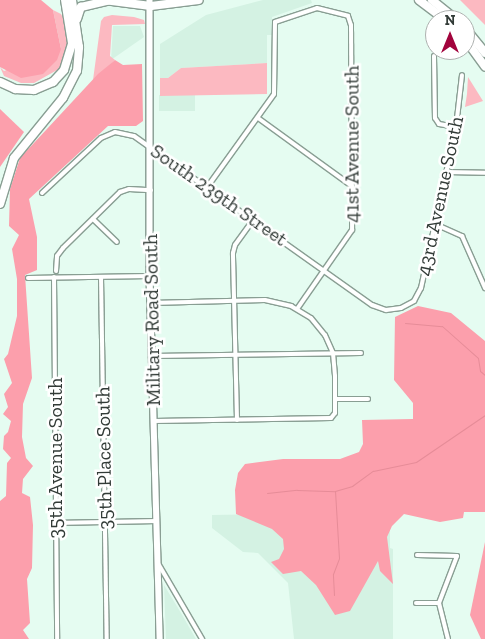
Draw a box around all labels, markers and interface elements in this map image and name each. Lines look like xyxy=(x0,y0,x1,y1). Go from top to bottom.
north arrow xyxy=(425,10,475,60)
text: N xyxy=(445,12,455,29)
street label: 41st Avenue South xyxy=(340,65,364,223)
street label: 43rd Avenue South xyxy=(411,114,469,278)
street label: South 239th Street xyxy=(146,139,292,251)
street label: Military Road South xyxy=(138,233,166,407)
street label: 35th Avenue South xyxy=(43,377,67,539)
street label: 35th Place South xyxy=(91,386,117,530)

